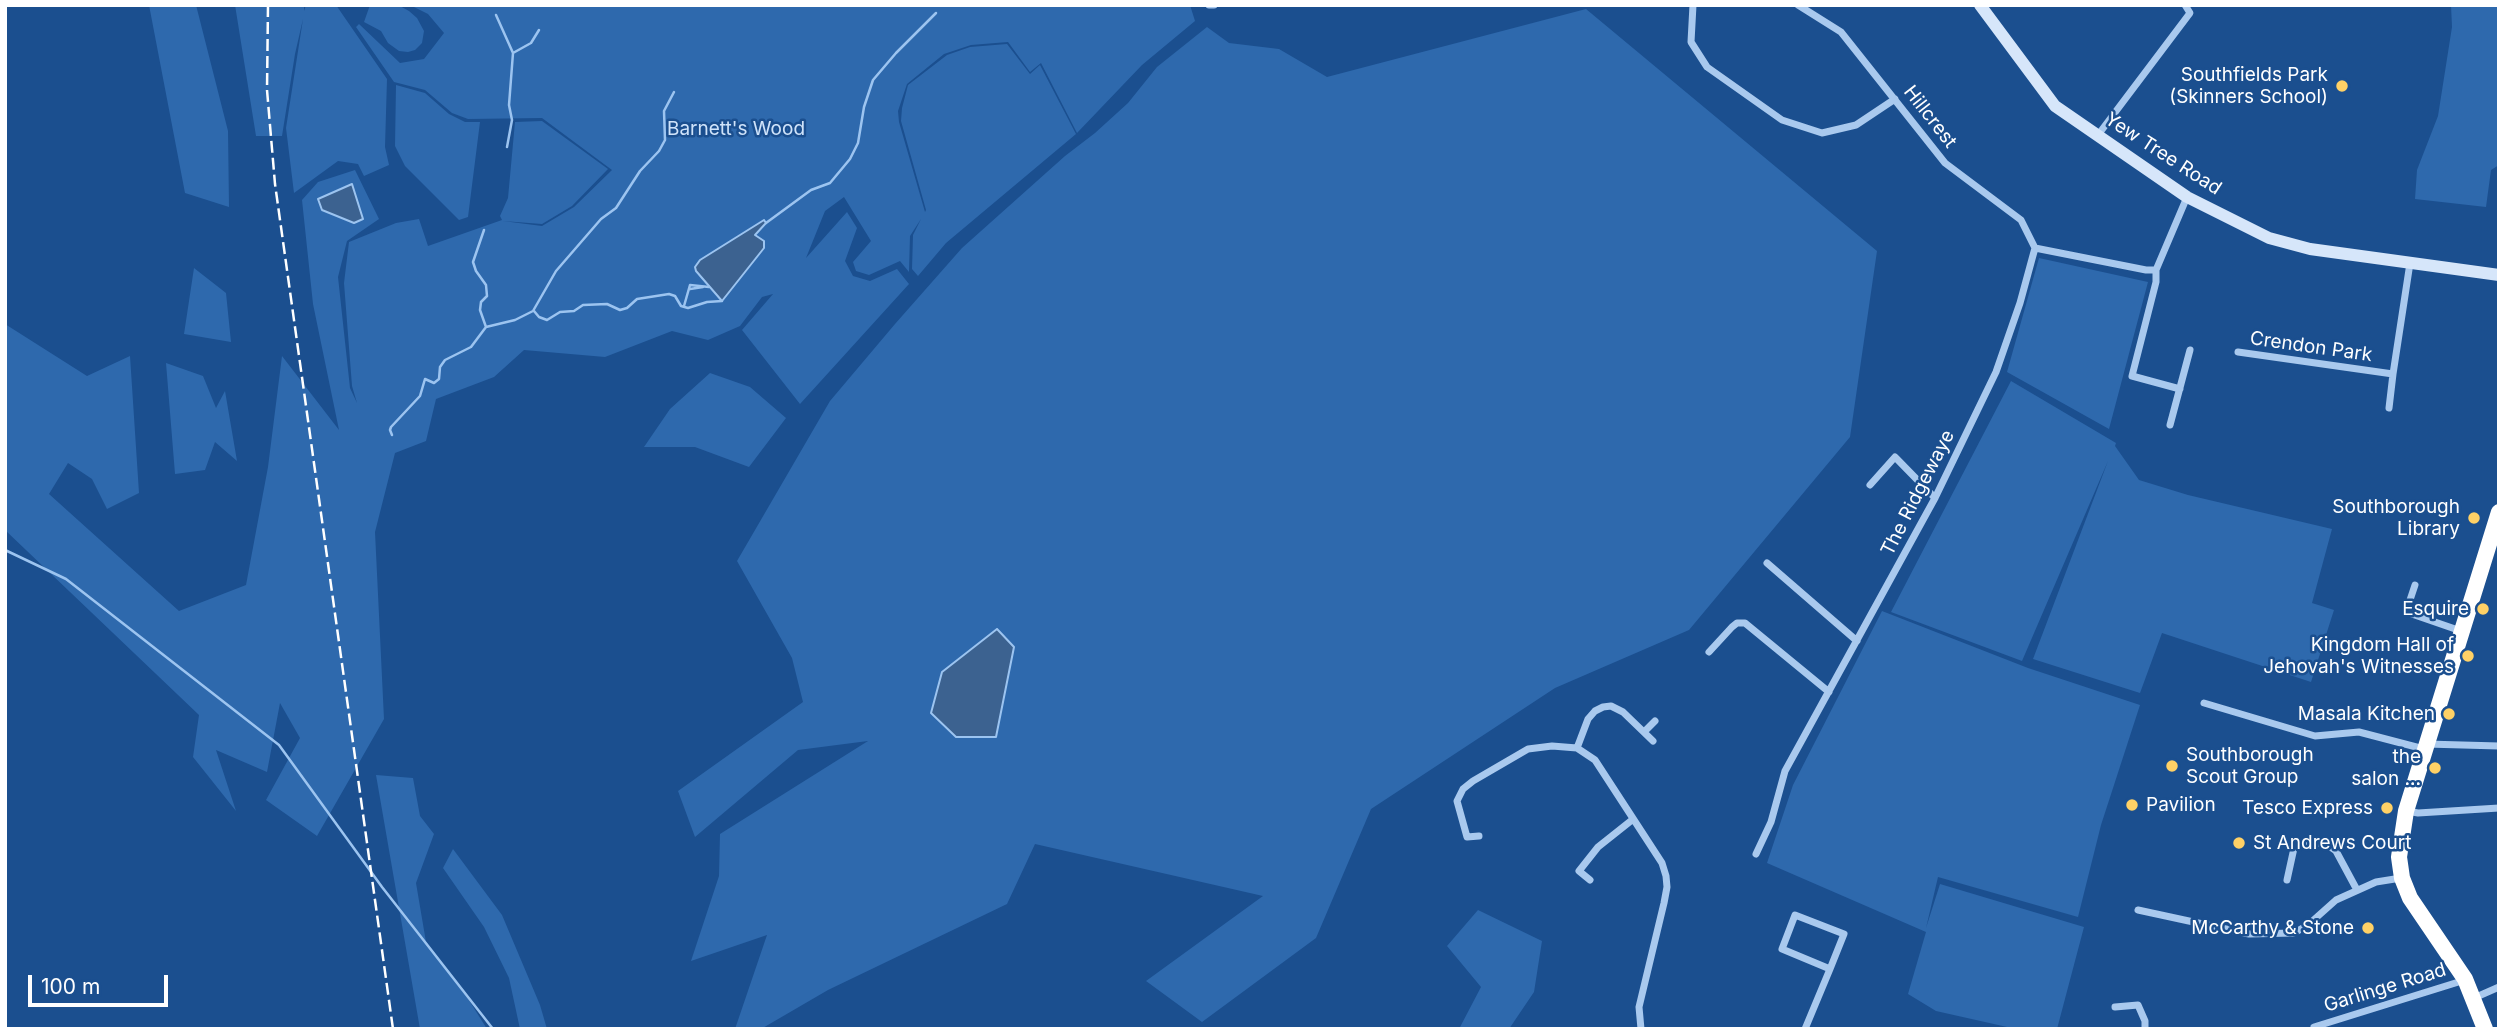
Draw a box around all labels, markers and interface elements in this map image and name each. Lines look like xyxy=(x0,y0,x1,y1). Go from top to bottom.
place label: Southfields Park (Skinners School) xyxy=(2169,64,2328,108)
marker: Southfields Park (Skinners School) xyxy=(2334,78,2350,94)
street label: Hillcrest xyxy=(1899,81,1961,153)
street label: Yew Tree Road xyxy=(2100,108,2226,200)
park label: Barnett's Wood xyxy=(667,118,805,140)
street label: Crendon Park xyxy=(2248,327,2374,367)
street label: The Ridgewaye xyxy=(1876,426,1960,560)
place label: Southborough Library xyxy=(2332,496,2460,540)
marker: Southborough Library xyxy=(2466,510,2482,526)
place label: Esquire xyxy=(2402,598,2469,620)
marker: Esquire xyxy=(2475,601,2491,617)
place label: Kingdom Hall of Jehovah's Witnesses xyxy=(2263,634,2454,678)
marker: Kingdom Hall of Jehovah's Witnesses xyxy=(2460,648,2476,664)
place label: Masala Kitchen xyxy=(2298,703,2435,725)
marker: Masala Kitchen xyxy=(2441,706,2457,722)
place label: Southborough Scout Group xyxy=(2186,744,2314,788)
place label: the salon ... xyxy=(2351,746,2421,790)
marker: Southborough Scout Group xyxy=(2164,758,2180,774)
marker: the salon ... xyxy=(2427,760,2443,776)
place label: Pavilion xyxy=(2146,794,2216,816)
marker: Pavilion xyxy=(2124,797,2140,813)
place label: Tesco Express xyxy=(2242,797,2373,819)
marker: Tesco Express xyxy=(2379,800,2395,816)
place label: St Andrews Court xyxy=(2253,832,2411,854)
marker: St Andrews Court xyxy=(2231,835,2247,851)
place label: McCarthy & Stone xyxy=(2191,917,2354,939)
marker: McCarthy & Stone xyxy=(2360,920,2376,936)
street label: Garlinge Road xyxy=(2321,959,2449,1017)
scale bar xyxy=(32,960,172,1004)
text: 100 m xyxy=(41,974,100,999)

